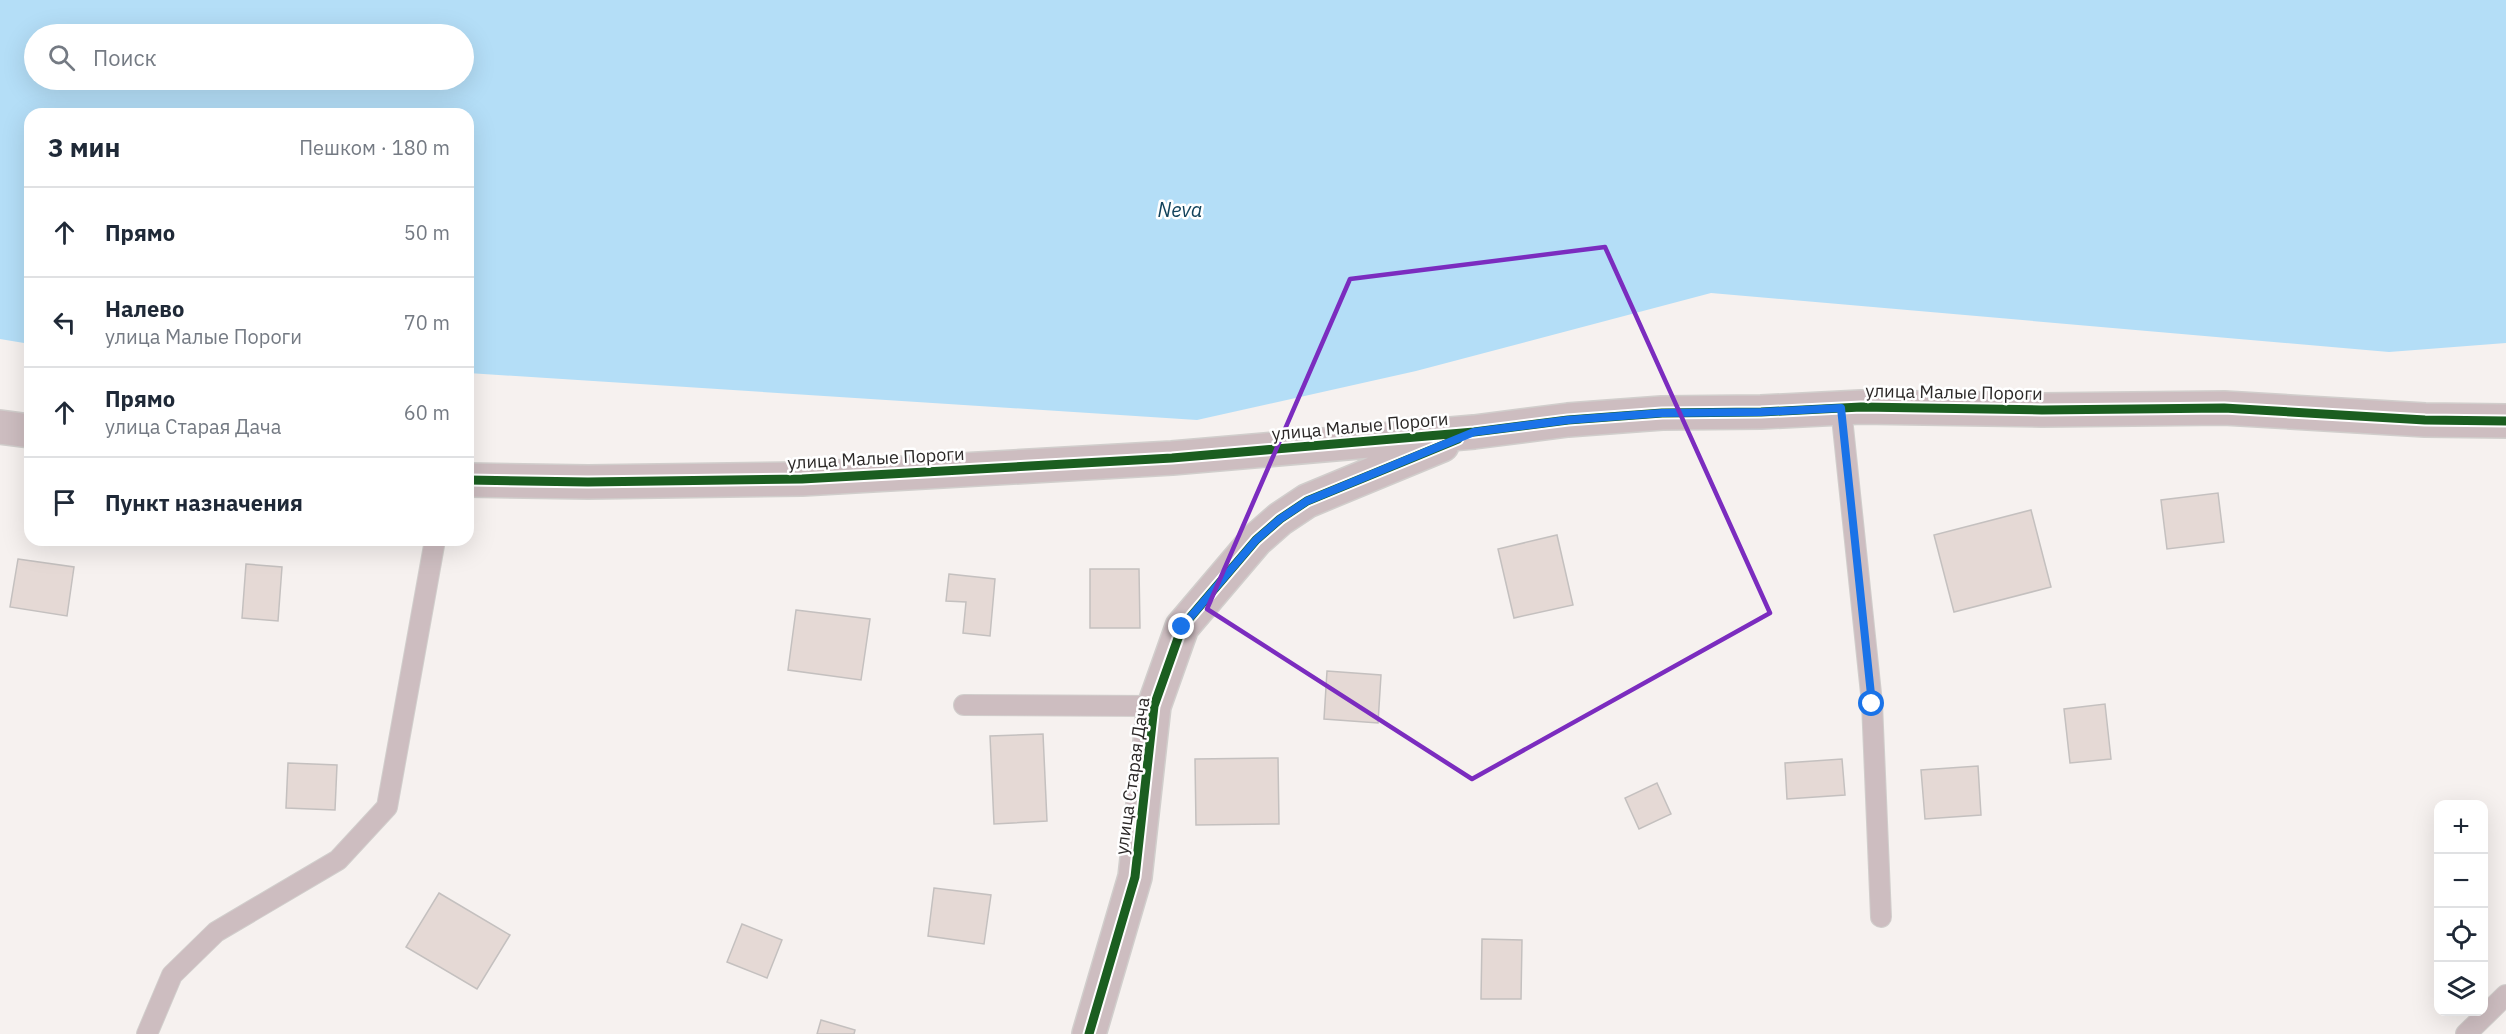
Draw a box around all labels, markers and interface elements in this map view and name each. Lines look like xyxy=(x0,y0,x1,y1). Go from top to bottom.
search box xyxy=(24,24,474,90)
icon: search xyxy=(45,41,78,74)
text: Поиск xyxy=(93,43,157,72)
text: 3 мин xyxy=(48,130,120,164)
text: Пешком · 180 m xyxy=(299,134,450,161)
water label: Neva xyxy=(1158,196,1202,223)
icon: ahead xyxy=(48,216,81,249)
text: Прямо xyxy=(105,218,175,247)
text: 50 m xyxy=(404,219,450,246)
text: Налево xyxy=(105,294,184,323)
icon: left xyxy=(48,306,81,339)
text: 70 m xyxy=(404,309,450,336)
text: улица Малые Пороги xyxy=(105,323,302,350)
street label: улица Малые Пороги xyxy=(1865,379,2043,405)
text: Прямо xyxy=(105,384,175,413)
icon: ahead xyxy=(48,396,81,429)
text: 60 m xyxy=(404,399,450,426)
street label: улица Малые Пороги xyxy=(1271,407,1449,445)
text: улица Старая Дача xyxy=(105,413,281,440)
street label: улица Малые Пороги xyxy=(787,442,965,474)
icon: arrive xyxy=(48,486,81,519)
text: Пункт назначения xyxy=(105,488,303,517)
route end xyxy=(1168,613,1194,639)
route start xyxy=(1858,690,1884,716)
street label: улица Старая Дача xyxy=(1110,695,1154,856)
map controls xyxy=(2434,800,2488,1016)
button: + xyxy=(2434,800,2488,854)
button: − xyxy=(2434,854,2488,908)
button: locate xyxy=(2434,908,2488,962)
button: layers xyxy=(2434,962,2488,1016)

